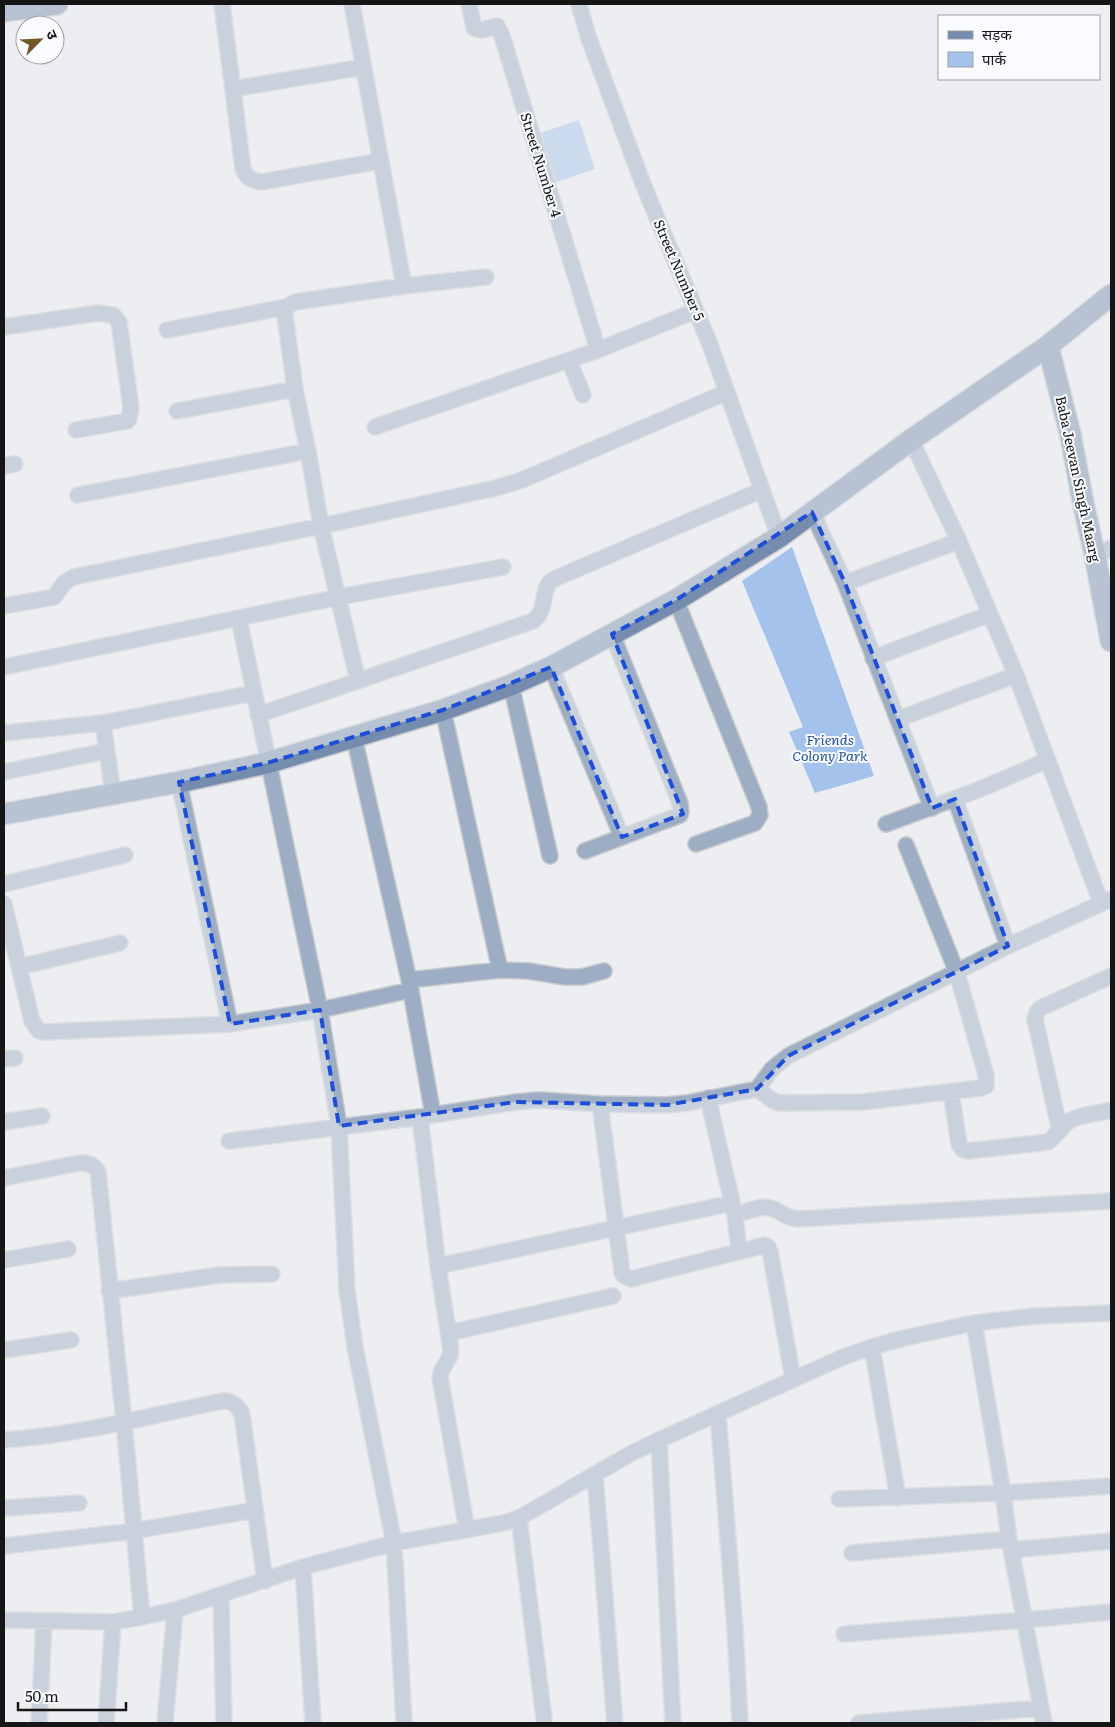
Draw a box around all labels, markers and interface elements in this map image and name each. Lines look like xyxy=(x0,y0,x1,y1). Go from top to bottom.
north arrow xyxy=(15,15,65,65)
legend xyxy=(938,15,1100,80)
text: सड़क xyxy=(982,22,1012,45)
text: उ xyxy=(42,26,64,43)
text: पार्क xyxy=(982,47,1006,70)
street label: Street Number 4 xyxy=(516,110,568,220)
street label: Street Number 5 xyxy=(650,216,710,323)
street label: Baba Jeevan Singh Maarg xyxy=(1052,394,1106,564)
park label: Friends Colony Park xyxy=(792,729,868,765)
scale bar xyxy=(18,1680,125,1712)
text: 50 m xyxy=(25,1684,59,1707)

